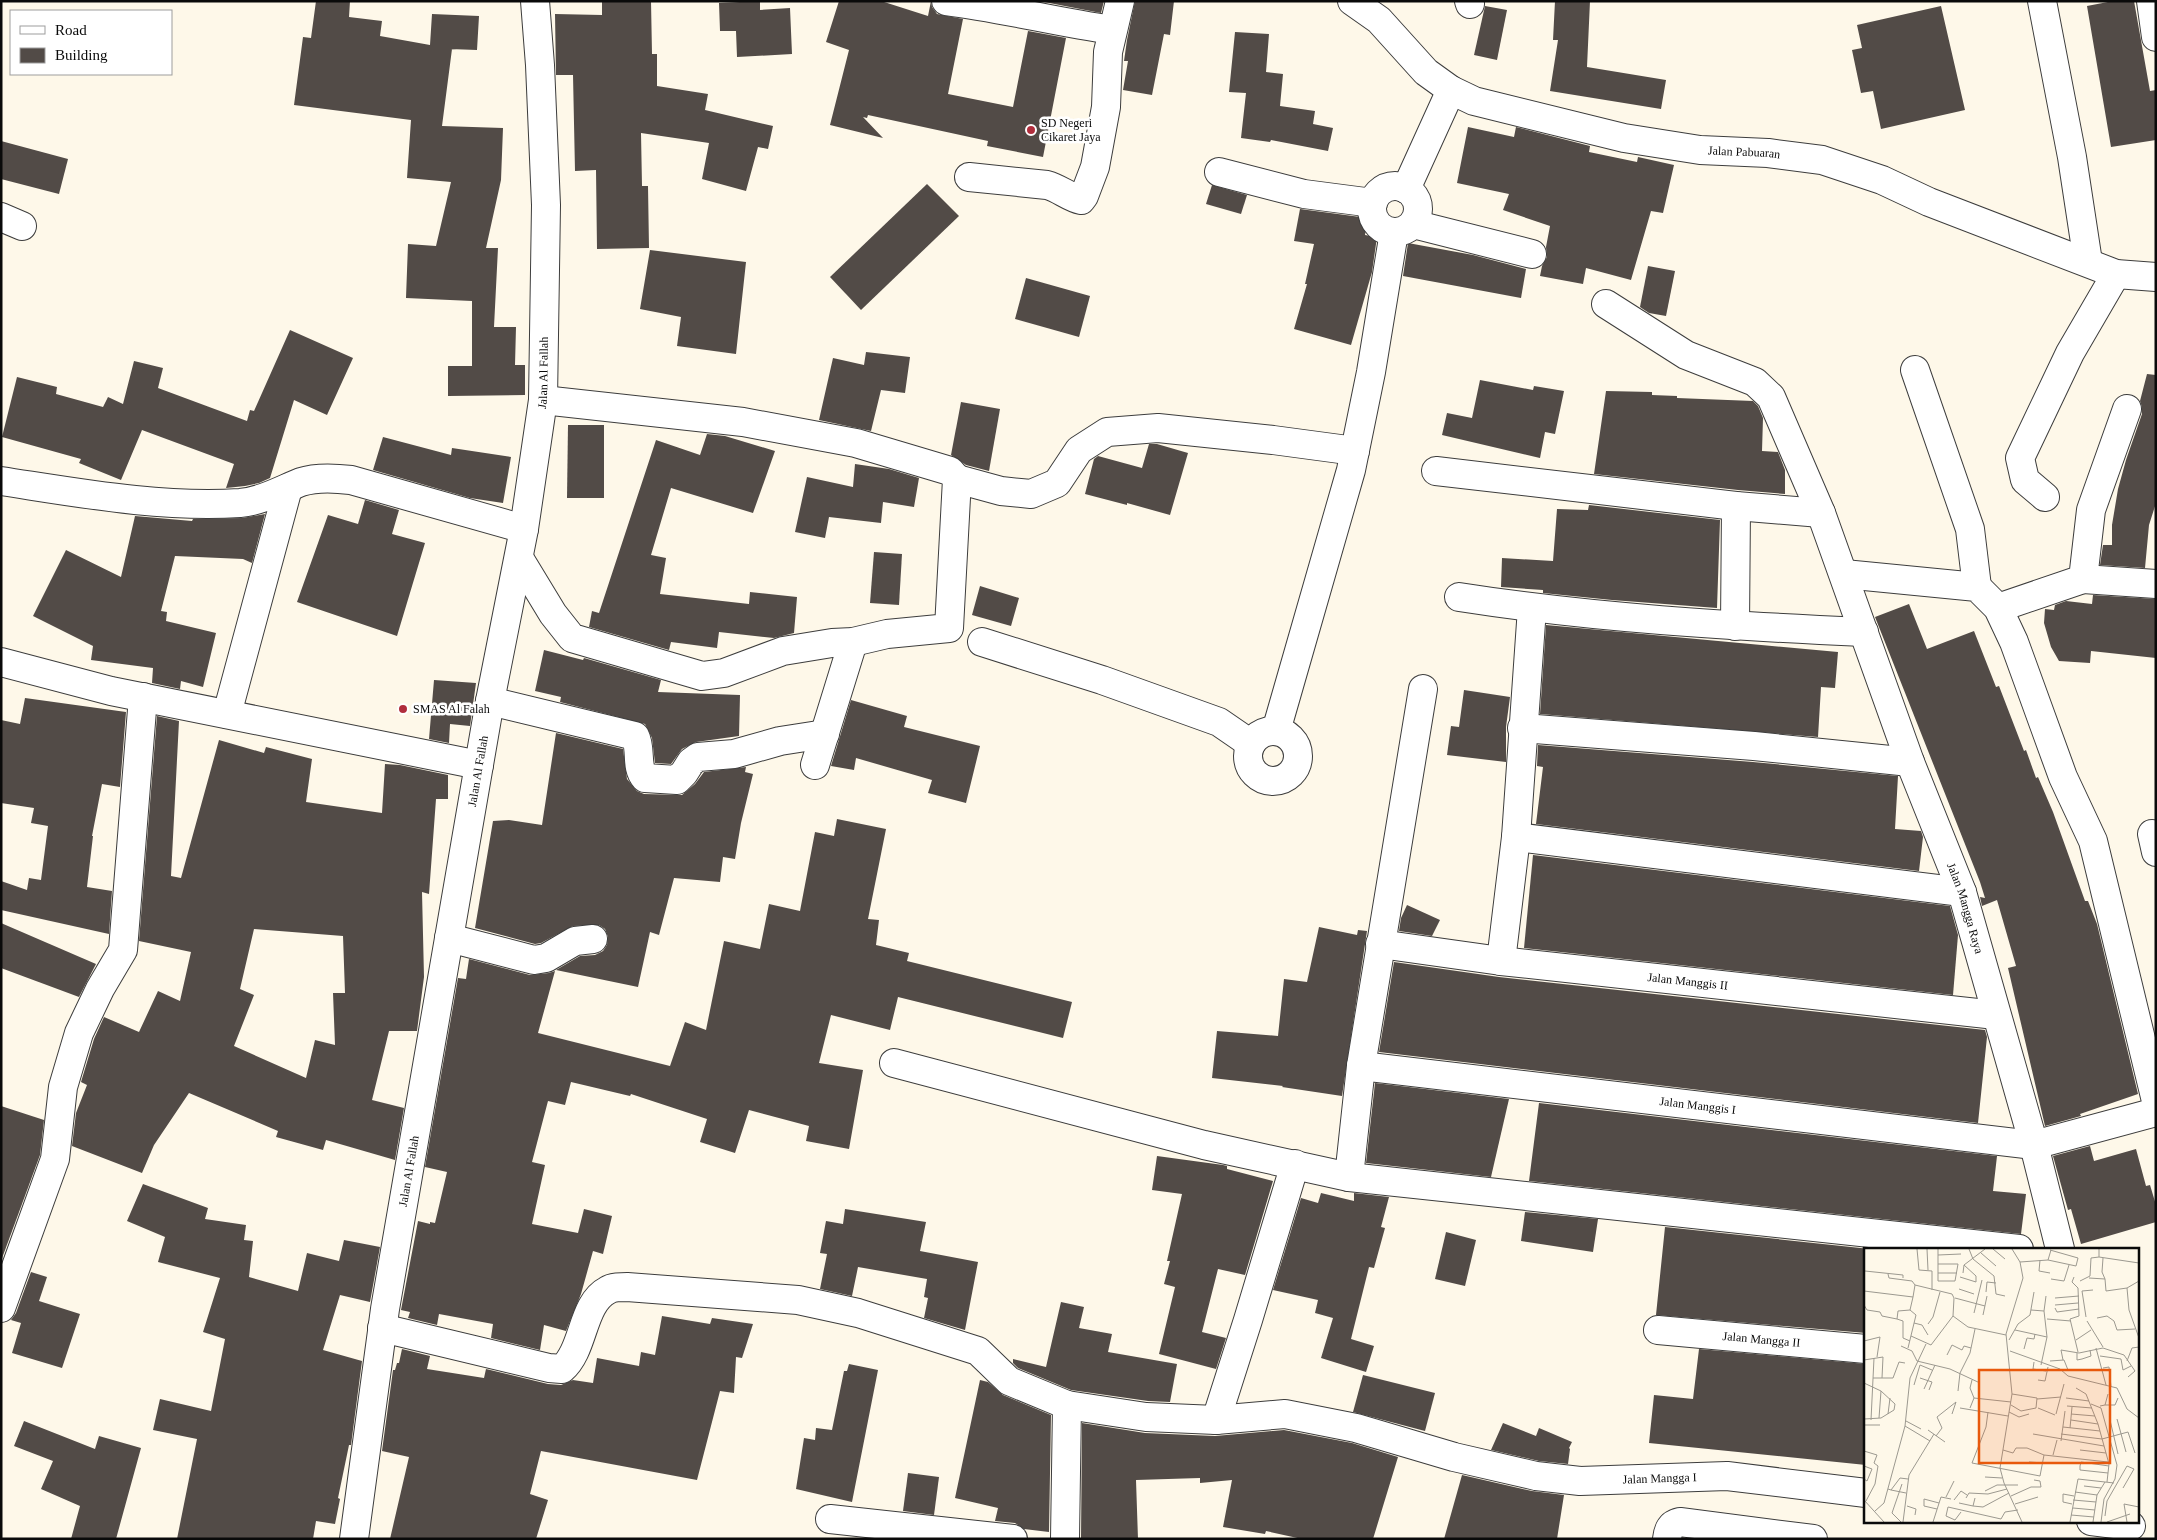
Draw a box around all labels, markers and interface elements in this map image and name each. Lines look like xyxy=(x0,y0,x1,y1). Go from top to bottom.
legend xyxy=(10,10,172,75)
text: Road xyxy=(55,22,87,38)
text: Building xyxy=(55,47,108,63)
place label: SD Negeri Cikaret Jaya xyxy=(1041,116,1101,144)
marker: SD Negeri Cikaret Jaya xyxy=(1025,124,1037,136)
street label: Jalan Pabuaran xyxy=(1708,143,1781,162)
street label: Jalan Al Fallah xyxy=(535,337,551,410)
place label: SMAS Al Falah xyxy=(413,702,490,716)
marker: SMAS Al Falah xyxy=(397,703,409,715)
street label: Jalan Al Fallah xyxy=(465,734,491,808)
street label: Jalan Mangga Raya xyxy=(1944,861,1986,956)
street label: Jalan Manggis II xyxy=(1647,970,1729,993)
street label: Jalan Manggis I xyxy=(1659,1094,1737,1117)
street label: Jalan Al Fallah xyxy=(396,1134,422,1208)
inset map xyxy=(1864,1248,2140,1522)
street label: Jalan Mangga II xyxy=(1722,1329,1801,1350)
street label: Jalan Mangga I xyxy=(1622,1470,1697,1487)

